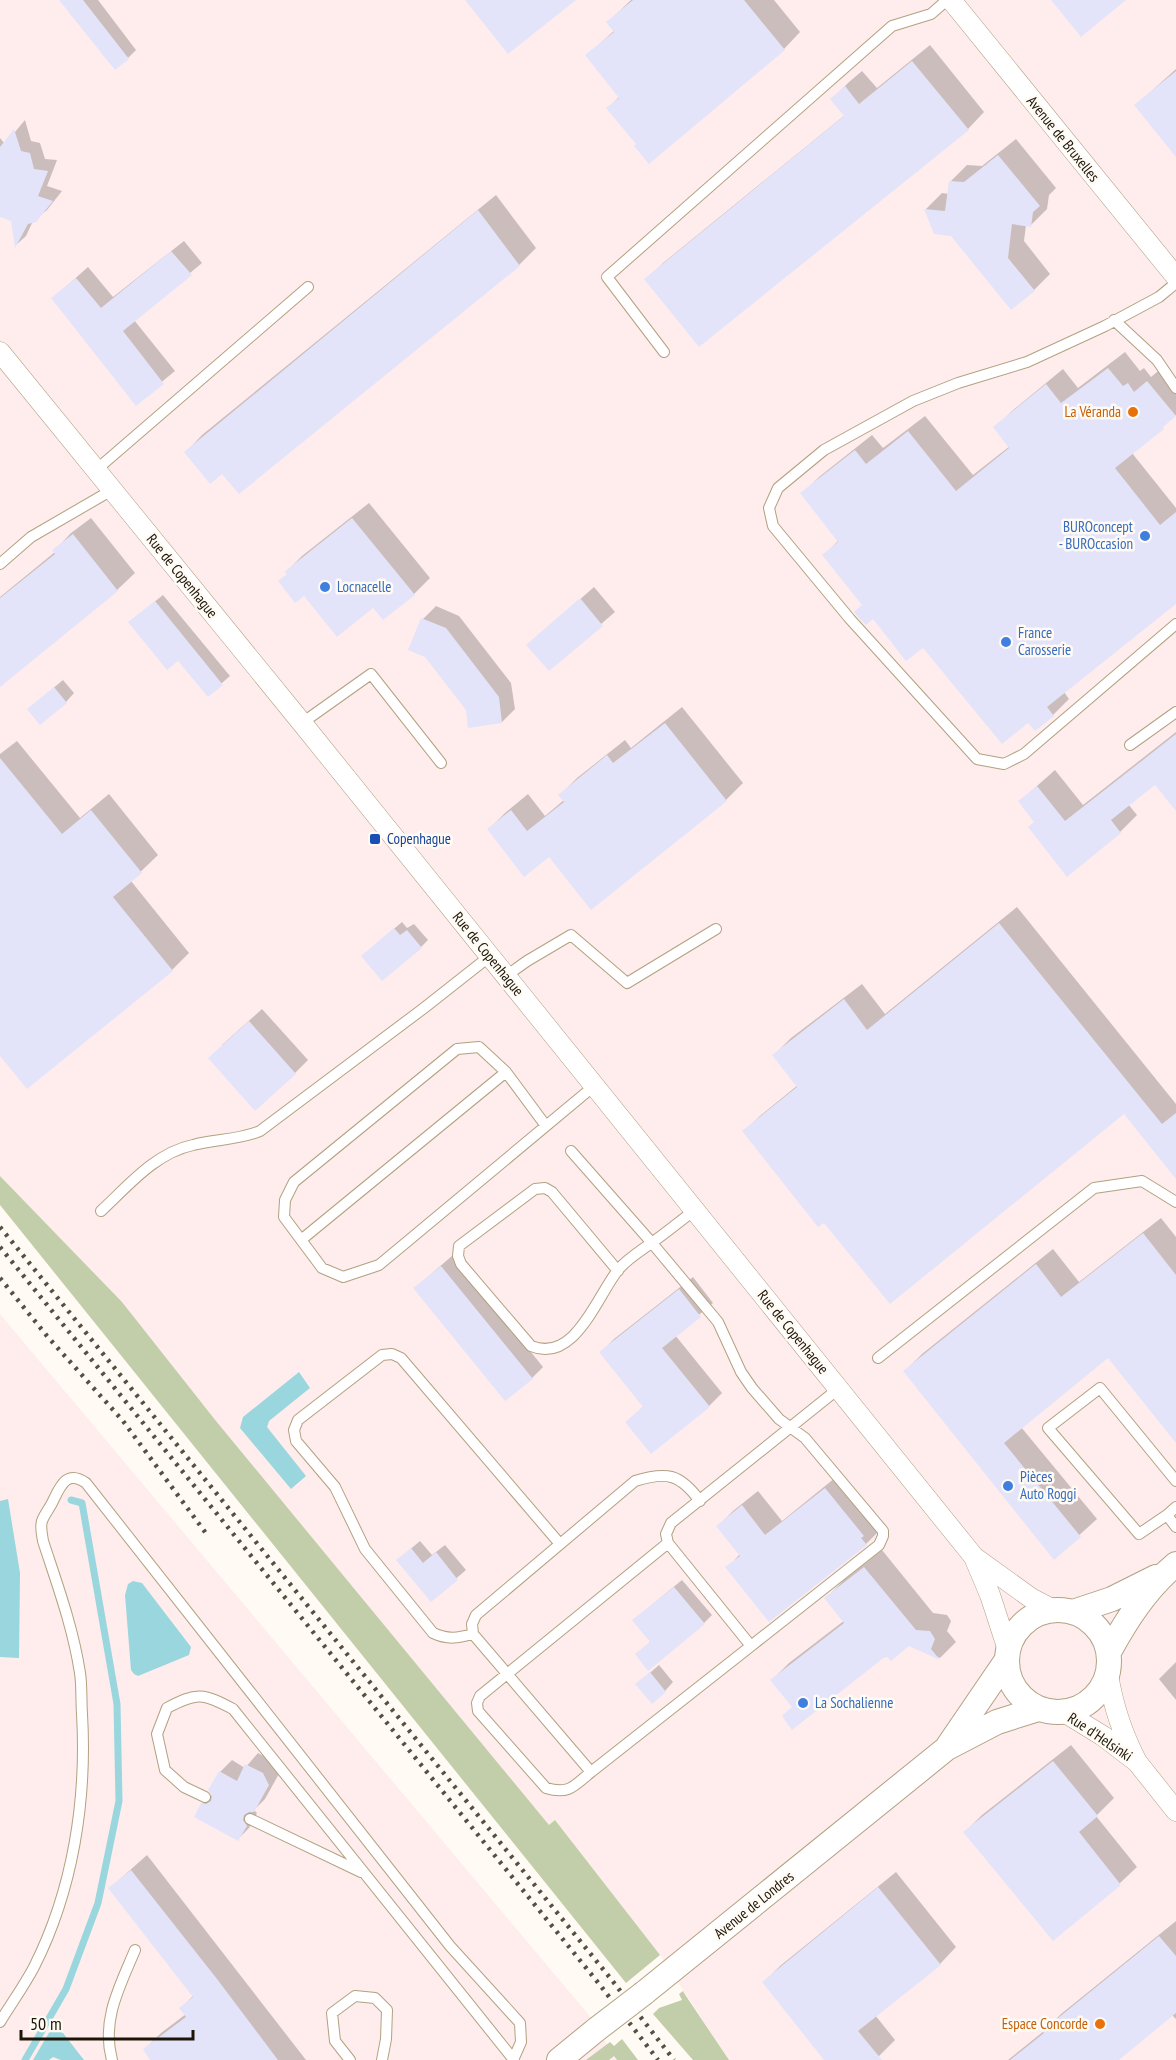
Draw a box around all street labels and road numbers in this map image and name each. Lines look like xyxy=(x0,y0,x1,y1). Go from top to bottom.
street label: Avenue de Bruxelles xyxy=(1023,92,1104,185)
street label: Rue de Copenhague xyxy=(143,530,222,622)
street label: Rue de Copenhague xyxy=(449,908,528,1000)
street label: Rue de Copenhague xyxy=(754,1286,833,1378)
street label: Rue d'Helsinki xyxy=(1064,1708,1136,1765)
street label: Avenue de Londres xyxy=(710,1867,798,1943)

